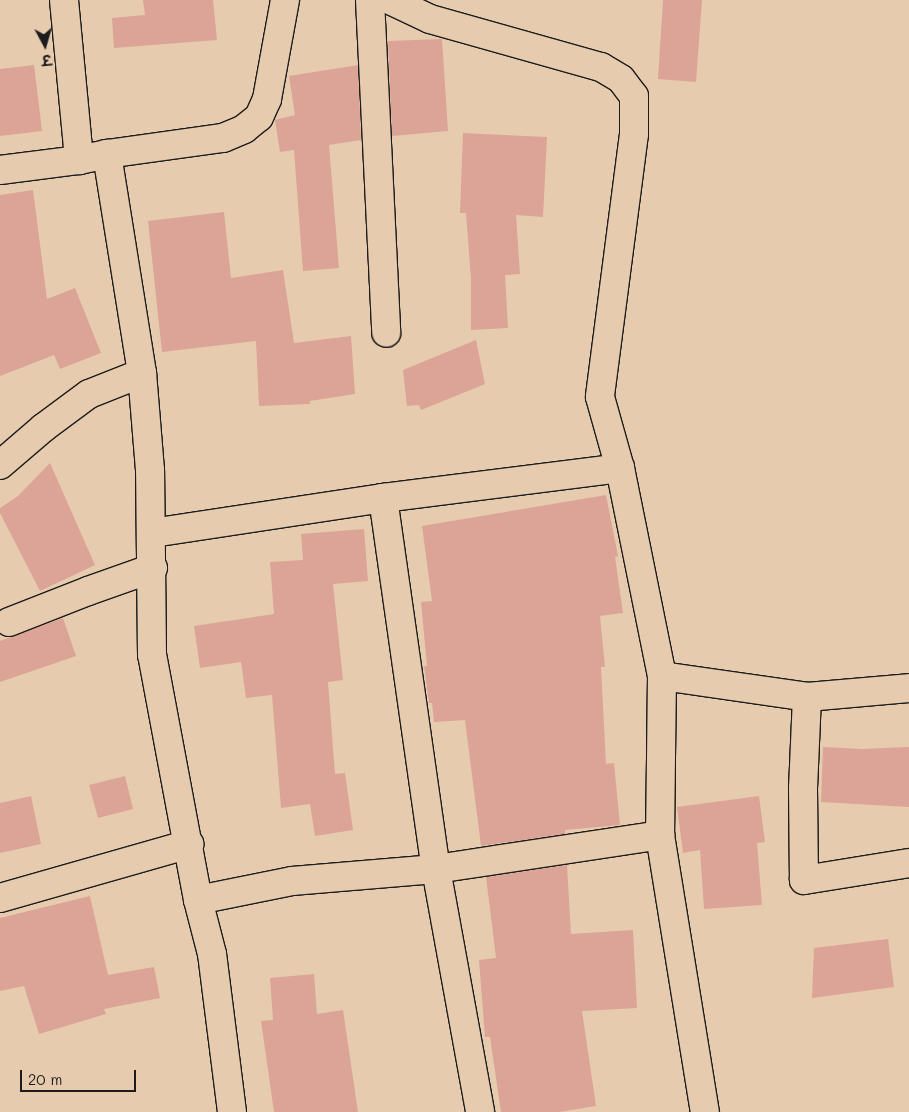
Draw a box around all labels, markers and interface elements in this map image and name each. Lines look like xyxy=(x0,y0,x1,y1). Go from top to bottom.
north arrow xyxy=(20,20,70,70)
text: उ xyxy=(41,50,52,70)
scale bar xyxy=(22,1060,139,1092)
text: 20 m xyxy=(28,1069,62,1089)

